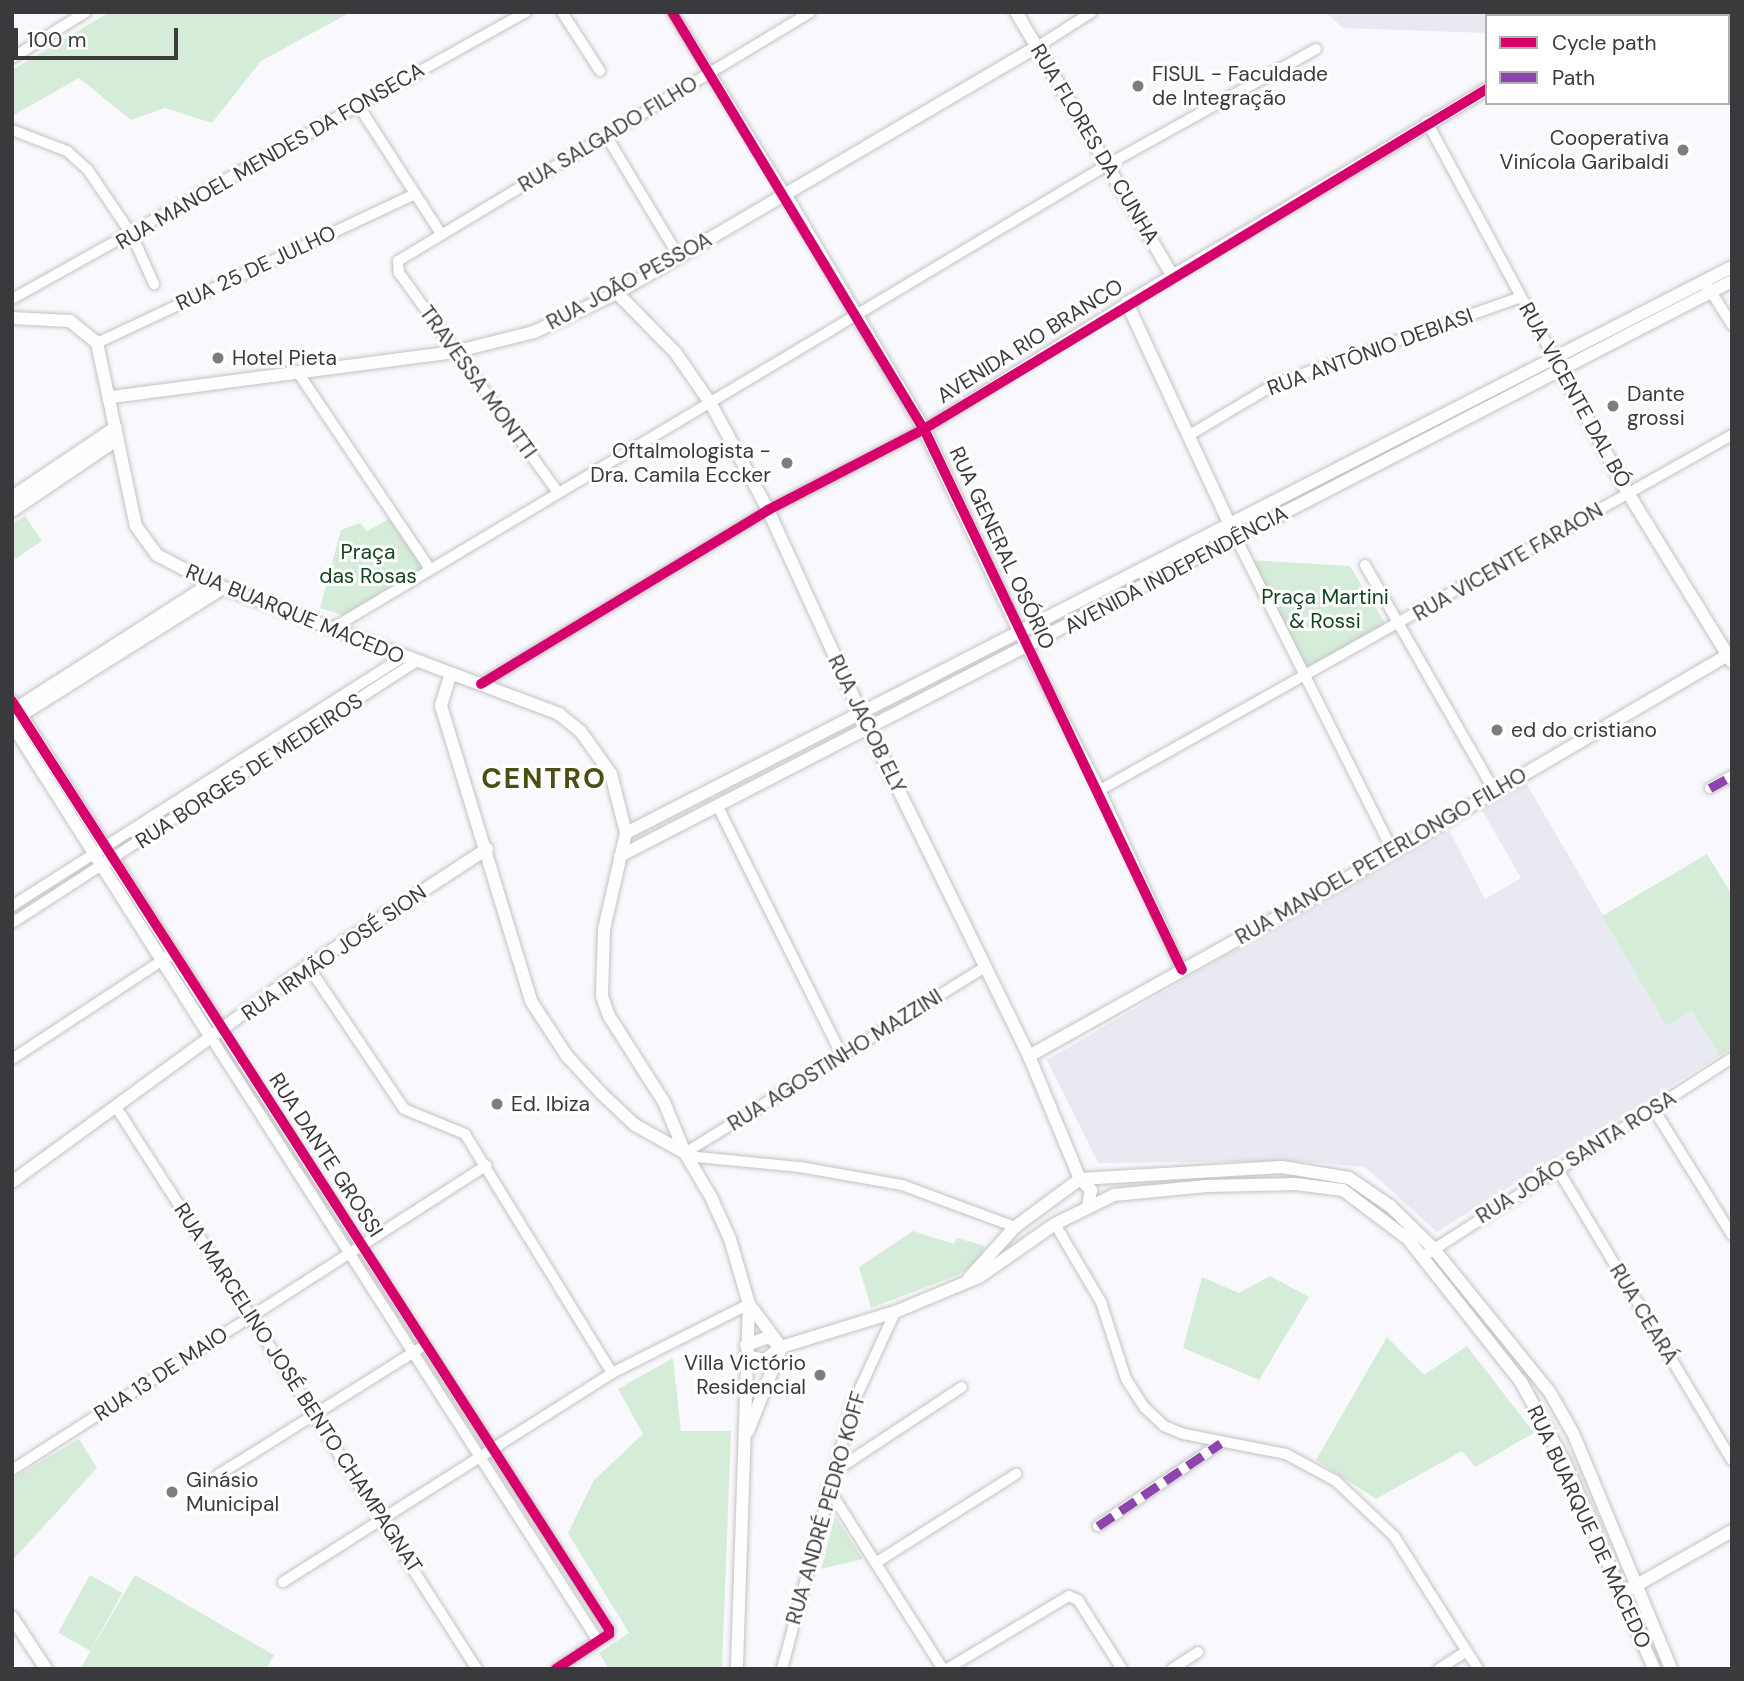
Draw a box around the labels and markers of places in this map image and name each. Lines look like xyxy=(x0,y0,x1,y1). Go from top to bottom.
place label: FISUL - Faculdade de Integração xyxy=(1152,61,1328,111)
marker: FISUL - Faculdade de Integração xyxy=(1130,78,1146,94)
place label: Cooperativa Vinícola Garibaldi xyxy=(1499,125,1669,175)
marker: Cooperativa Vinícola Garibaldi xyxy=(1675,142,1691,158)
place label: Hotel Pieta xyxy=(232,345,337,371)
marker: Hotel Pieta xyxy=(210,350,226,366)
place label: Dante grossi xyxy=(1627,381,1685,431)
marker: Dante grossi xyxy=(1605,398,1621,414)
place label: Oftalmologista - Dra. Camila Eccker xyxy=(590,438,771,488)
marker: Oftalmologista - Dra. Camila Eccker xyxy=(777,453,797,473)
place label: ed do cristiano xyxy=(1511,717,1657,743)
marker: ed do cristiano xyxy=(1489,722,1505,738)
place label: Ed. Ibiza xyxy=(511,1091,590,1117)
marker: Ed. Ibiza xyxy=(489,1096,505,1112)
place label: Villa Victório Residencial xyxy=(684,1350,806,1400)
marker: Villa Victório Residencial xyxy=(812,1367,828,1383)
place label: Ginásio Municipal xyxy=(186,1467,279,1517)
marker: Ginásio Municipal xyxy=(164,1484,180,1500)

